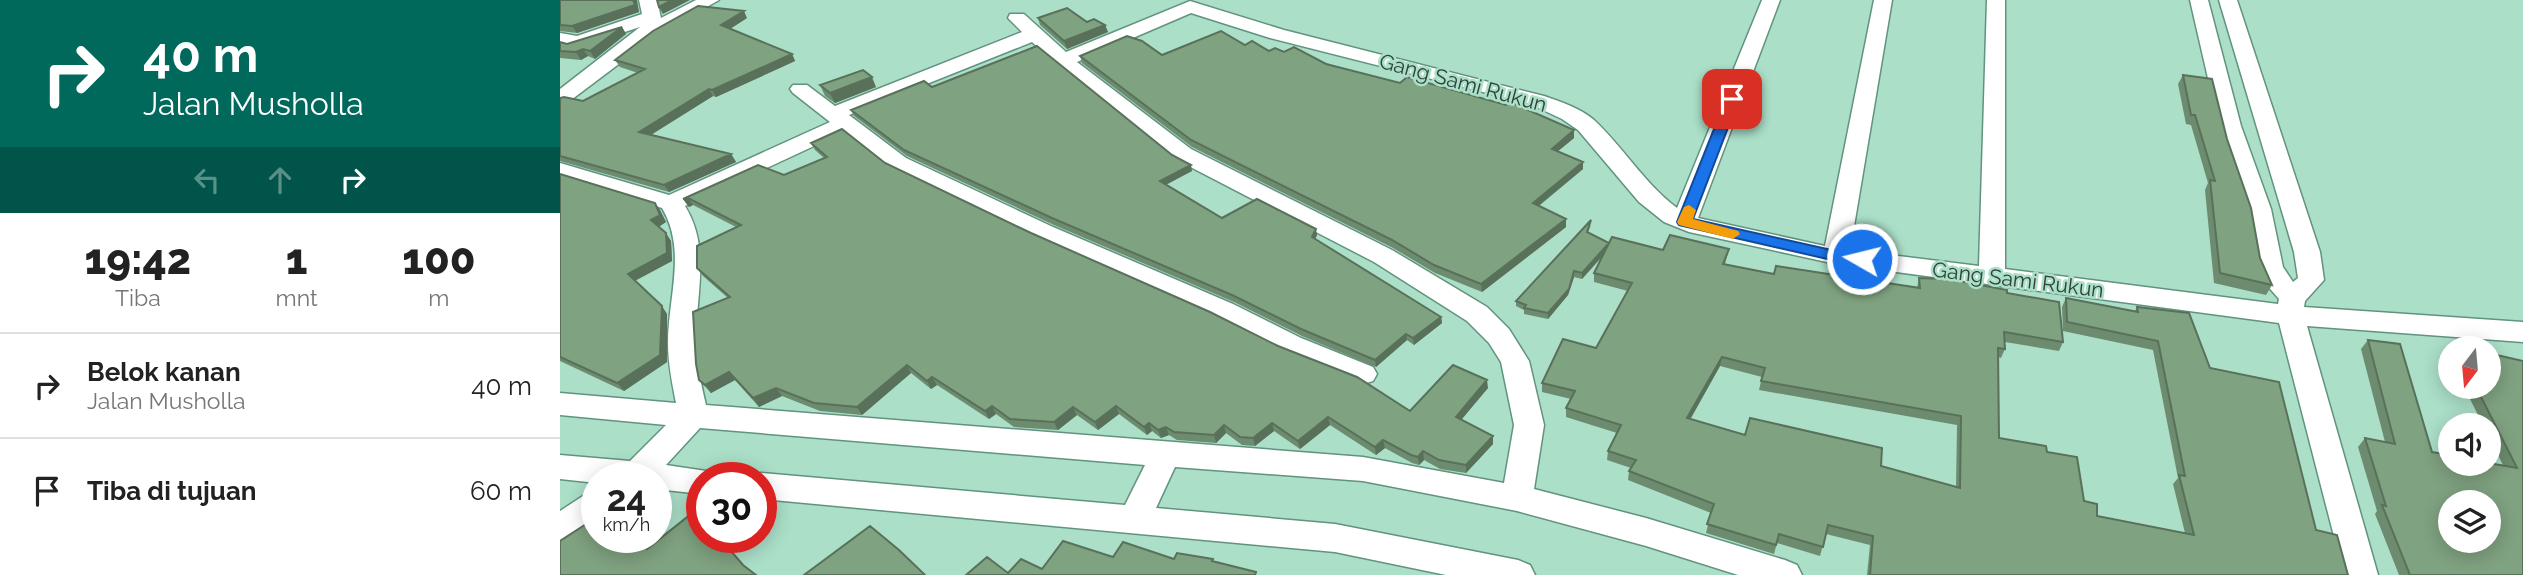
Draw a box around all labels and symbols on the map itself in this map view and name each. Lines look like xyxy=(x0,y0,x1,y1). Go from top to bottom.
street label: Gang Sami Rukun xyxy=(1377,48,1550,117)
pin xyxy=(1702,69,1762,129)
position arrow xyxy=(1825,222,1899,296)
street label: Gang Sami Rukun xyxy=(1931,257,2105,302)
north arrow xyxy=(2438,336,2501,399)
speed limit sign: 30 xyxy=(686,462,777,553)

